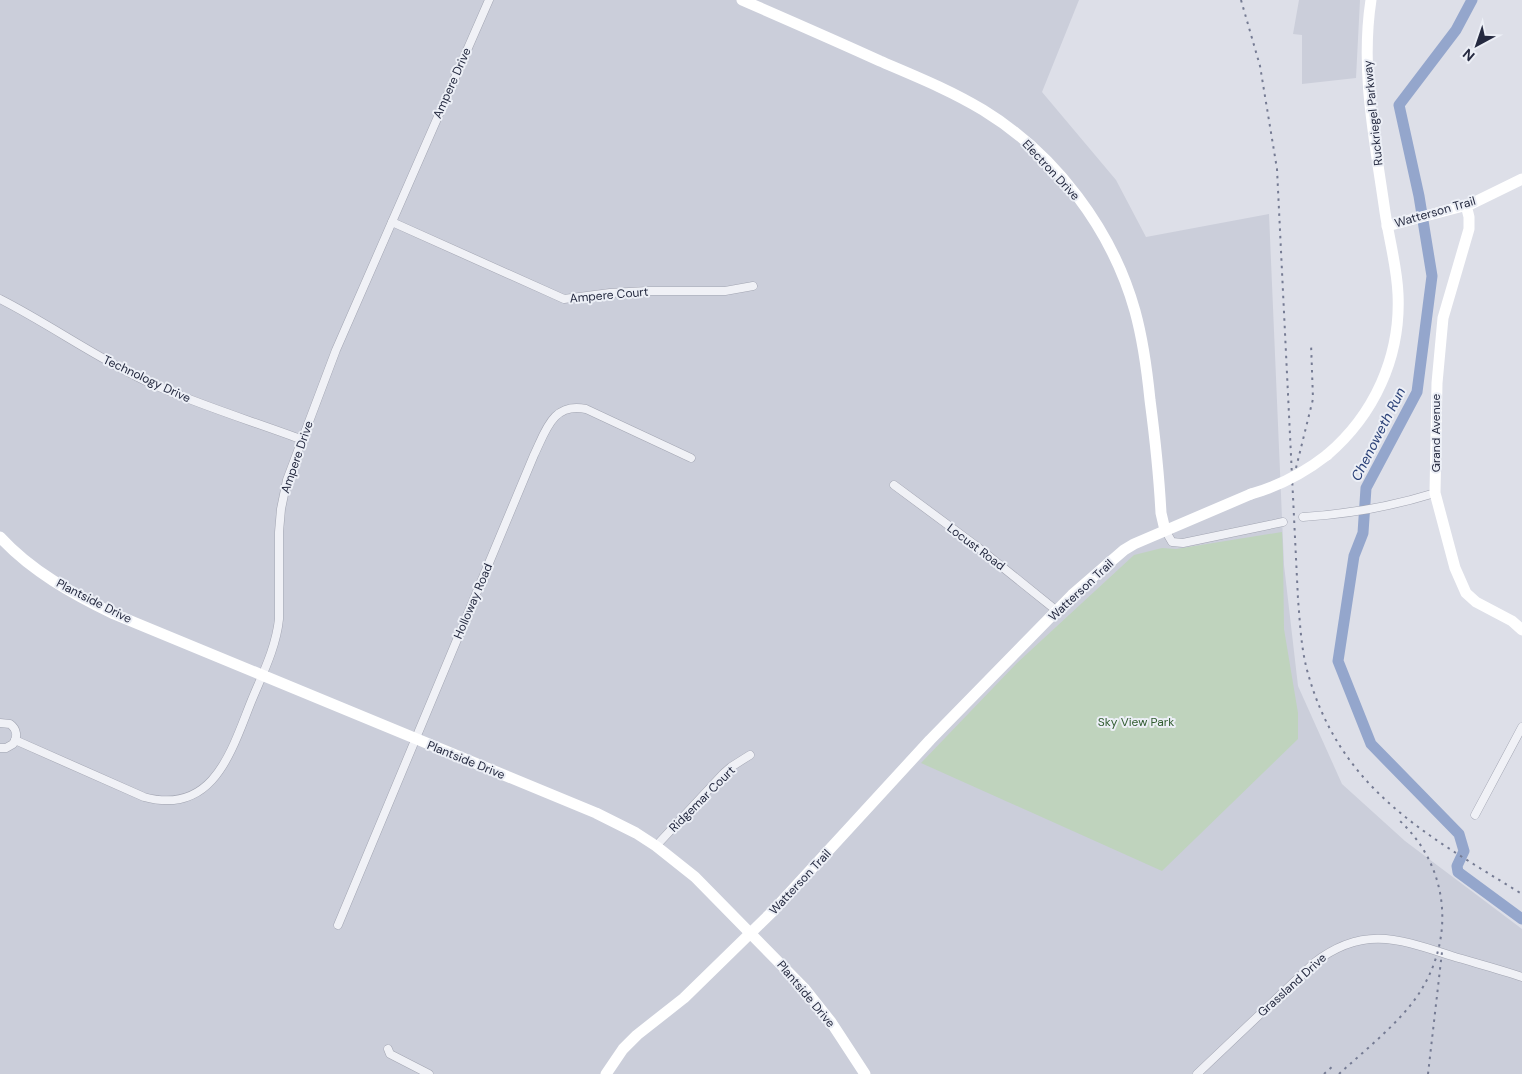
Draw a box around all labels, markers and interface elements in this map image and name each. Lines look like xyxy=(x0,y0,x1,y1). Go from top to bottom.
north arrow xyxy=(1452,20,1502,70)
street label: Ampere Drive xyxy=(429,45,475,121)
text: N xyxy=(1459,45,1478,65)
street label: Ruckriegel Parkway xyxy=(1359,59,1386,166)
street label: Electron Drive xyxy=(1019,136,1083,204)
street label: Watterson Trail xyxy=(1393,193,1477,231)
street label: Ampere Court xyxy=(569,284,649,306)
street label: Technology Drive xyxy=(101,352,193,406)
water label: Chenoweth Run xyxy=(1347,384,1409,484)
street label: Grand Avenue xyxy=(1428,394,1444,472)
street label: Ampere Drive xyxy=(277,418,317,495)
street label: Locust Road xyxy=(944,520,1008,574)
street label: Watterson Trail xyxy=(1045,556,1117,624)
street label: Holloway Road xyxy=(450,561,496,641)
street label: Plantside Drive xyxy=(54,575,135,627)
park label: Sky View Park xyxy=(1098,714,1174,730)
street label: Plantside Drive xyxy=(425,737,507,783)
street label: Ridgemar Court xyxy=(665,762,739,836)
street label: Watterson Trail xyxy=(766,846,834,918)
street label: Grassland Drive xyxy=(1254,950,1330,1020)
street label: Plantside Drive xyxy=(773,957,839,1031)

